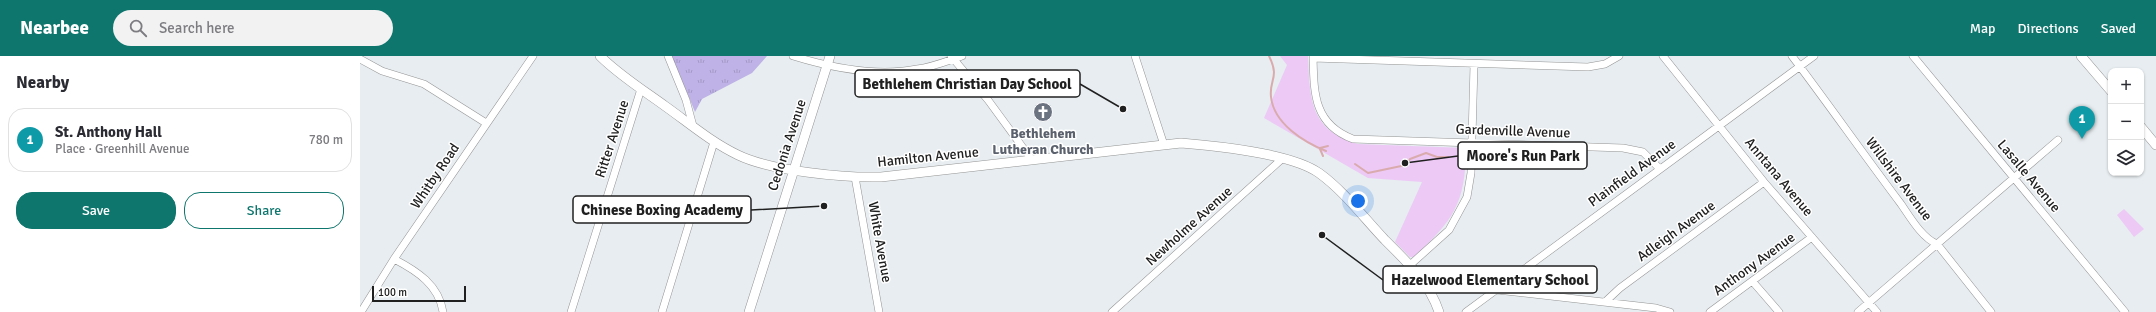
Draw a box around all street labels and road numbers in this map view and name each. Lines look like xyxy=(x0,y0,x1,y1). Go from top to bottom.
street label: Cedonia Avenue xyxy=(764,97,810,193)
street label: Ritter Avenue xyxy=(591,98,633,180)
street label: Gardenville Avenue xyxy=(1455,121,1571,141)
street label: Anntana Avenue xyxy=(1741,134,1817,220)
street label: Willshire Avenue xyxy=(1862,134,1936,224)
street label: Plainfield Avenue xyxy=(1585,136,1679,210)
street label: Lasalle Avenue xyxy=(1994,136,2064,216)
street label: Whitby Road xyxy=(407,140,463,212)
street label: Hamilton Avenue xyxy=(876,143,980,171)
street label: Newholme Avenue xyxy=(1142,183,1236,269)
street label: Adleigh Avenue xyxy=(1634,197,1718,265)
street label: White Avenue xyxy=(865,200,895,284)
street label: Anthony Avenue xyxy=(1710,229,1798,299)

